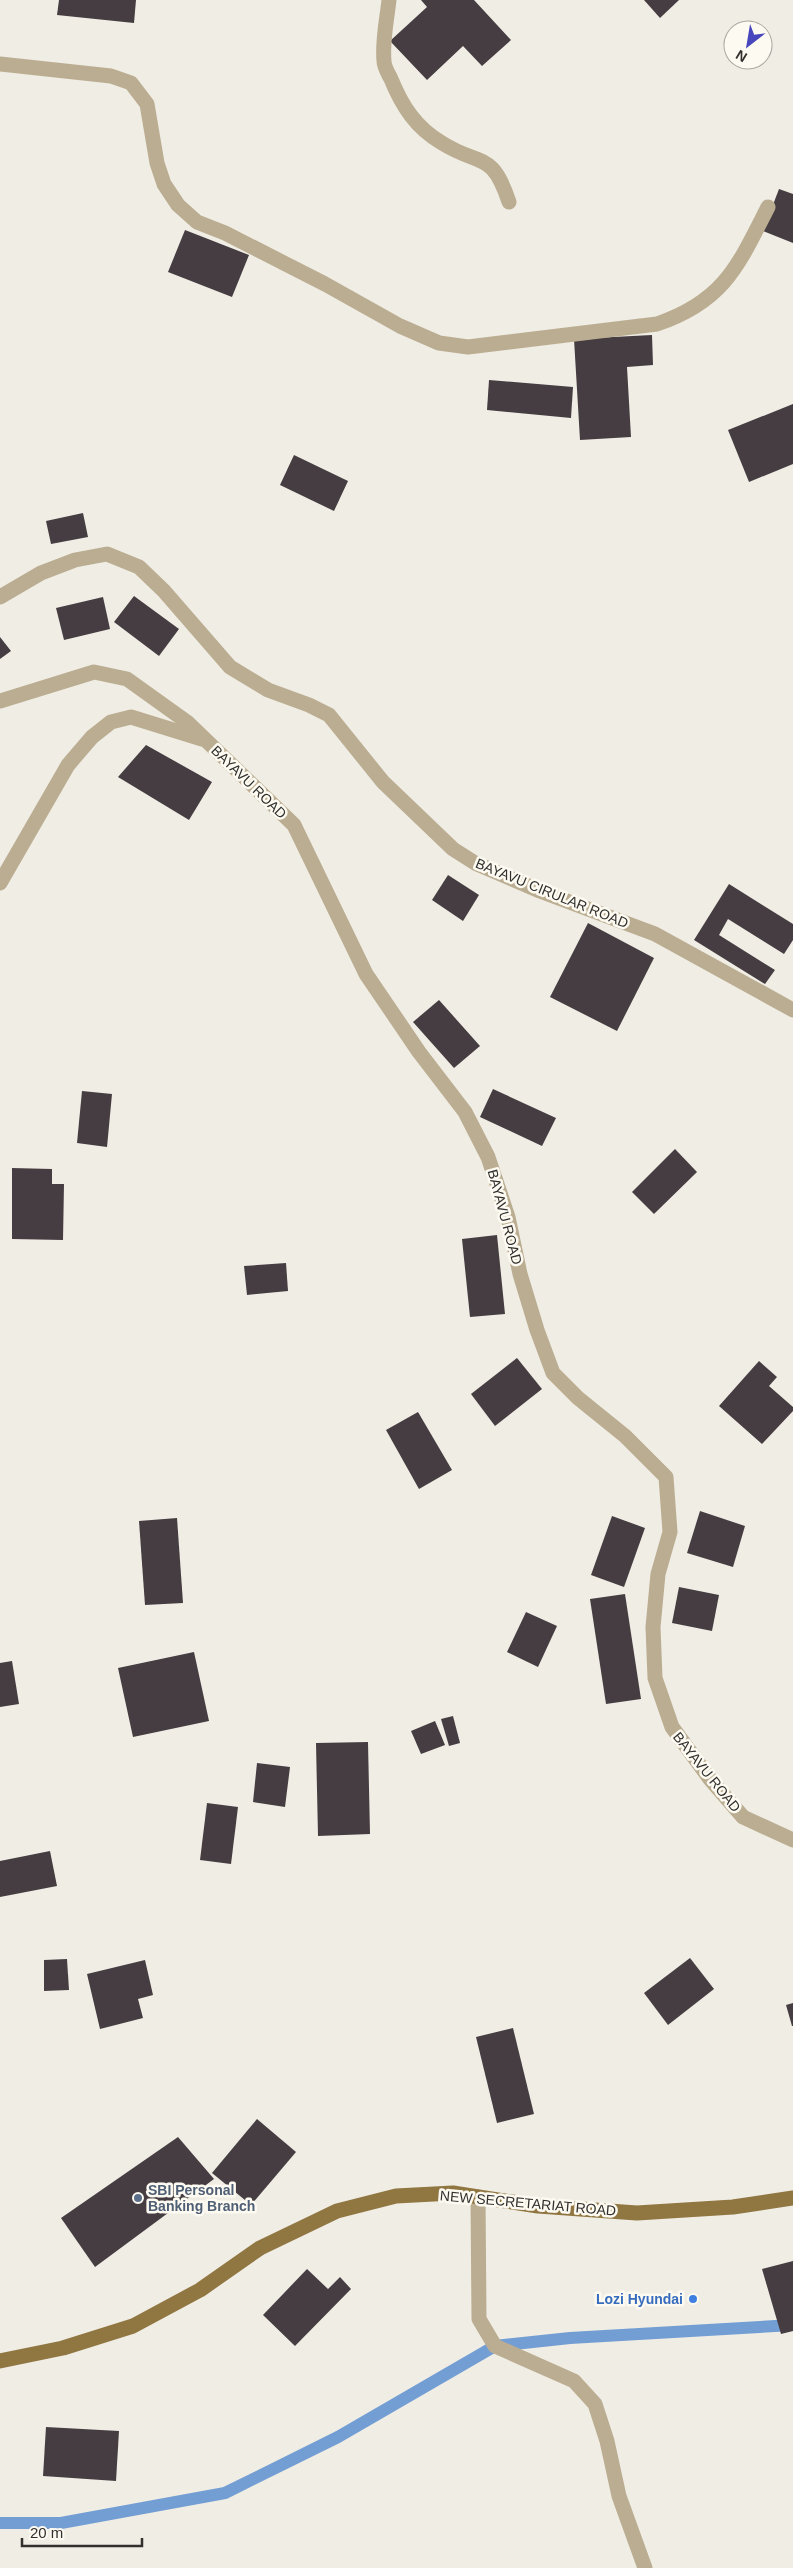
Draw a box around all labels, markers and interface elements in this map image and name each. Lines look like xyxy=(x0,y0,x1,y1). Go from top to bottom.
north arrow xyxy=(723,20,773,70)
text: N xyxy=(733,47,750,66)
street label: BAYAVU ROAD xyxy=(208,742,290,822)
street label: BAYAVU CIRULAR ROAD xyxy=(473,855,631,931)
street label: BAYAVU ROAD xyxy=(485,1168,525,1266)
street label: BAYAVU ROAD xyxy=(670,1729,744,1815)
place label: SBI Personal Banking Branch xyxy=(148,2182,255,2214)
street label: NEW SECRETARIAT ROAD xyxy=(439,2187,617,2219)
marker: SBI Personal Banking Branch xyxy=(132,2192,144,2204)
place label: Lozi Hyundai xyxy=(596,2291,683,2307)
marker: Lozi Hyundai xyxy=(687,2293,699,2305)
scale bar xyxy=(22,2516,142,2548)
text: 20 m xyxy=(30,2524,63,2541)

